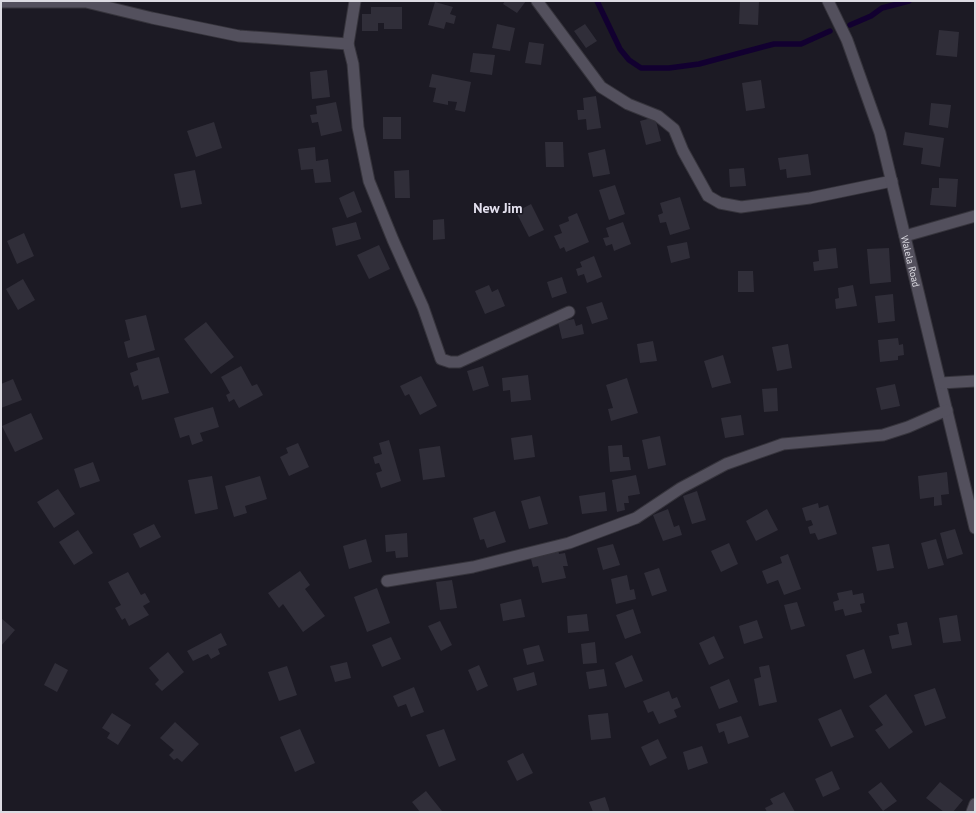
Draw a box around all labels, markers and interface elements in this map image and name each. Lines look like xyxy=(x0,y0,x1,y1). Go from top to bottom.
district label: New Jim xyxy=(473,199,523,217)
street label: Walela Road xyxy=(898,234,923,288)

